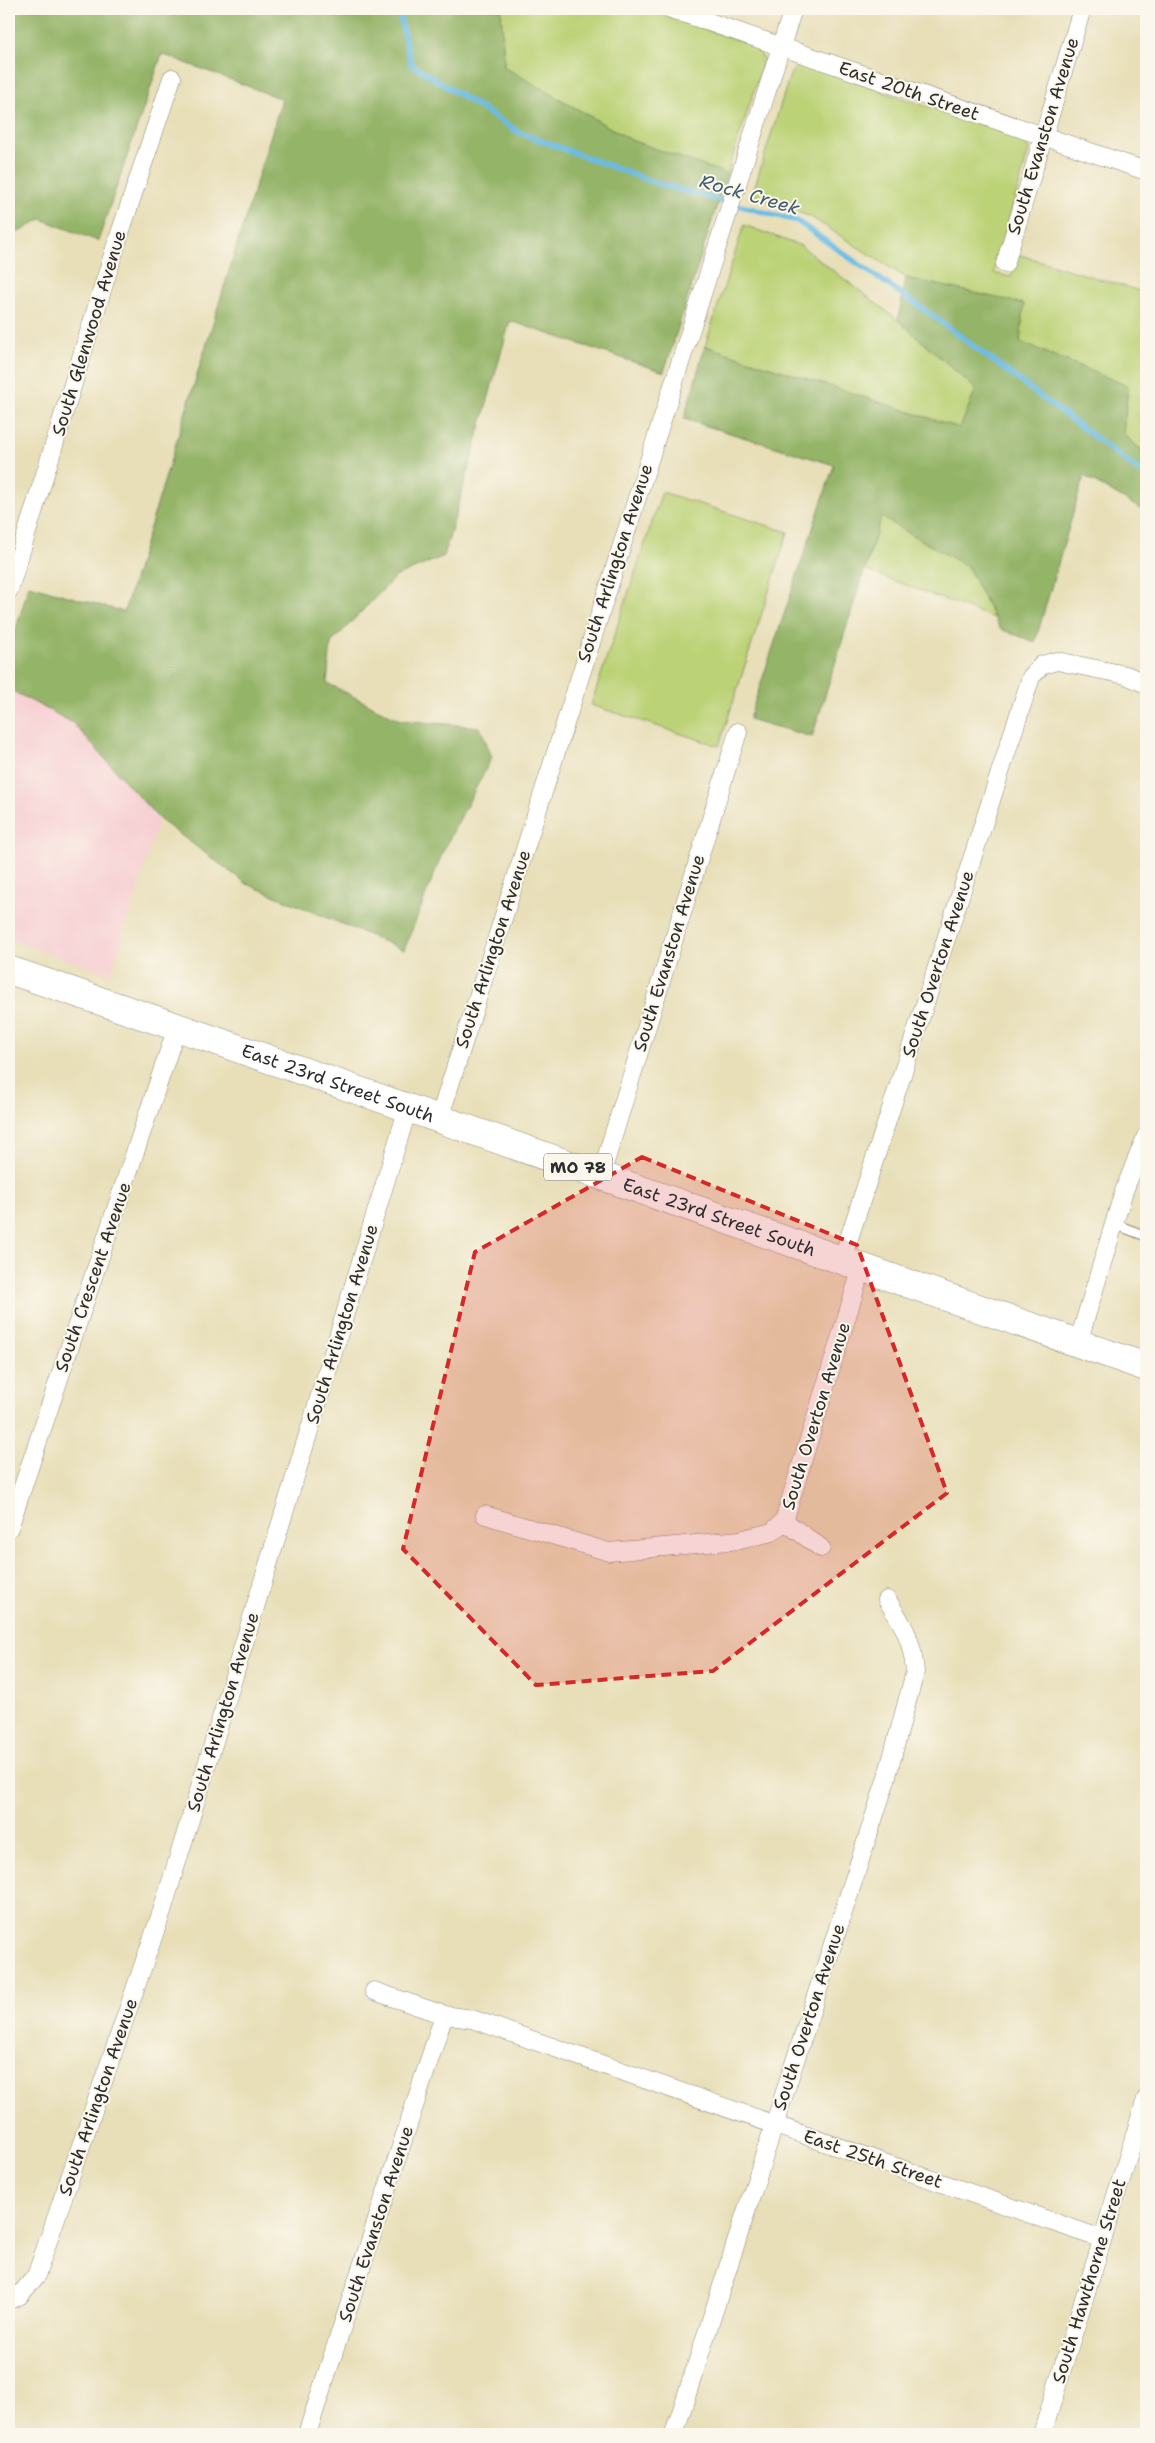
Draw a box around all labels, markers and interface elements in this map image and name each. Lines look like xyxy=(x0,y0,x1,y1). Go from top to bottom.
street label: South Evanston Avenue xyxy=(1002,34,1084,238)
street label: East 20th Street xyxy=(836,56,983,126)
water label: Rock Creek xyxy=(697,168,803,221)
street label: South Glenwood Avenue xyxy=(46,227,132,439)
street label: South Arlington Avenue xyxy=(572,461,658,665)
street label: South Arlington Avenue xyxy=(450,847,536,1051)
street label: South Evanston Avenue xyxy=(628,851,710,1055)
street label: South Overton Avenue xyxy=(896,868,980,1060)
street label: East 23rd Street South xyxy=(238,1039,438,1128)
road number: MO 78 xyxy=(544,1154,612,1180)
street label: East 23rd Street South xyxy=(620,1172,819,1262)
street label: South Crescent Avenue xyxy=(49,1179,137,1375)
street label: South Arlington Avenue xyxy=(300,1221,384,1427)
street label: South Overton Avenue xyxy=(776,1319,856,1513)
street label: South Arlington Avenue xyxy=(181,1609,265,1815)
street label: South Overton Avenue xyxy=(767,1921,851,2113)
street label: South Arlington Avenue xyxy=(53,1995,143,2199)
street label: South Evanston Avenue xyxy=(333,2123,419,2325)
street label: East 25th Street xyxy=(800,2124,946,2194)
street label: South Hawthorne Street xyxy=(1046,2176,1132,2386)

